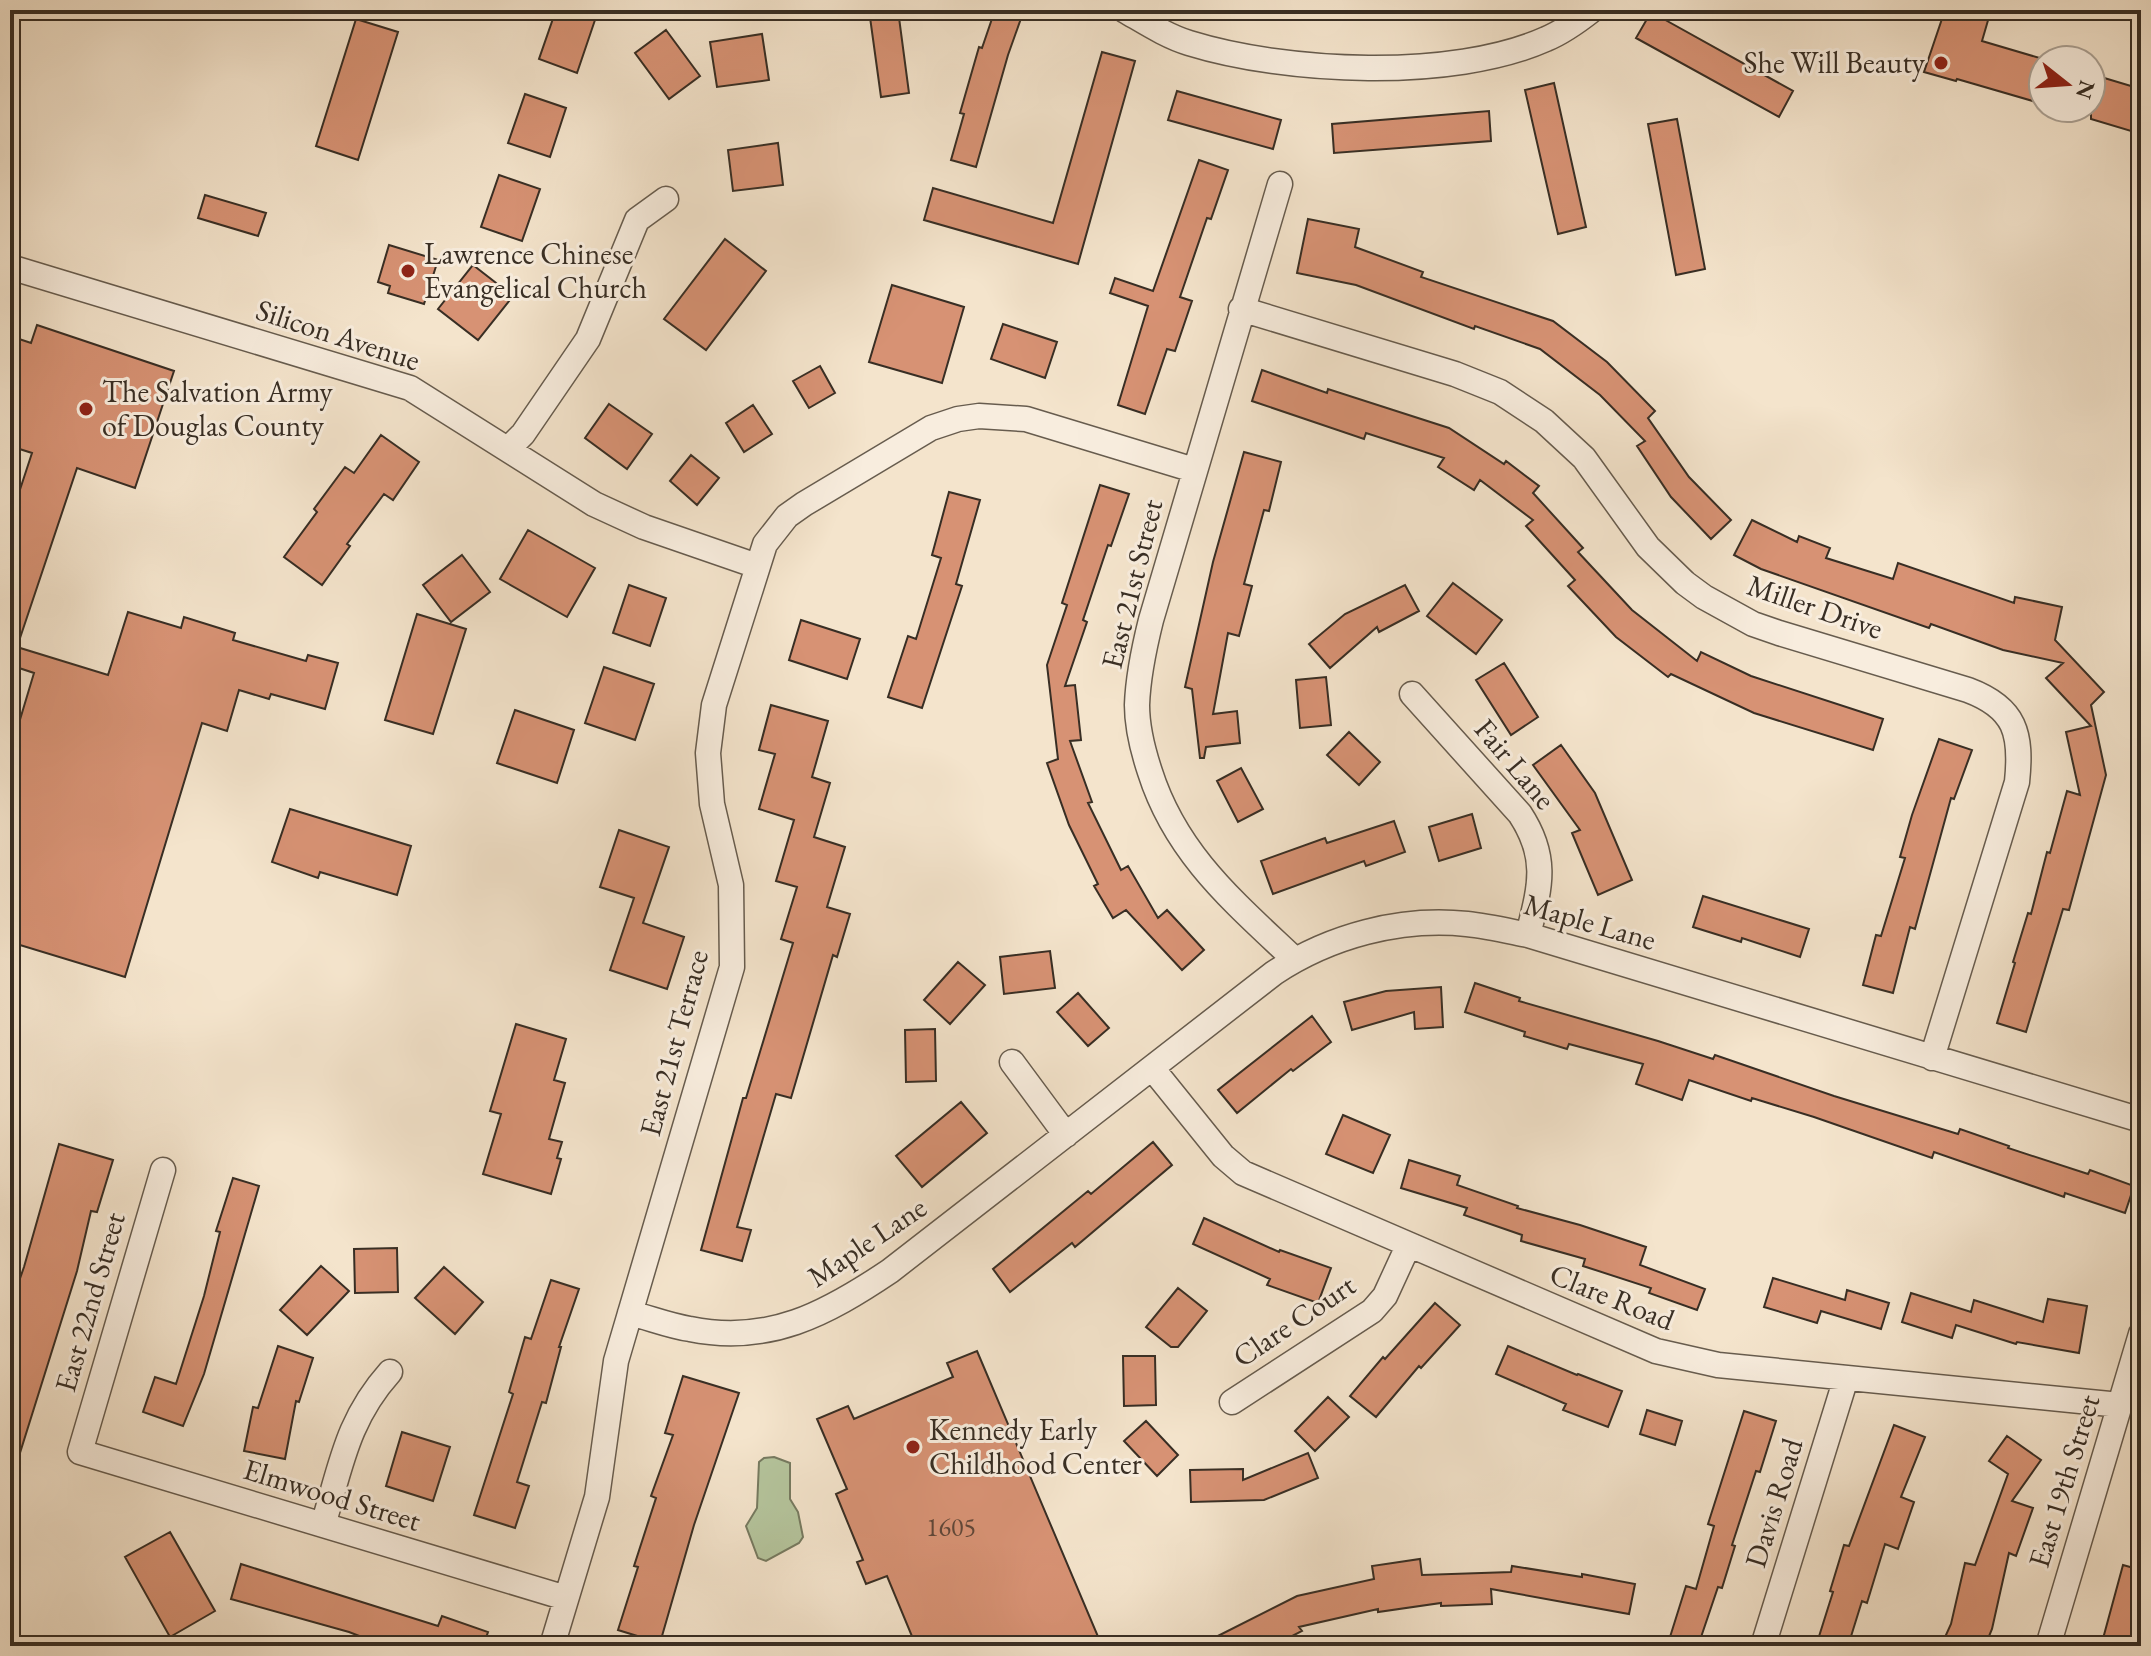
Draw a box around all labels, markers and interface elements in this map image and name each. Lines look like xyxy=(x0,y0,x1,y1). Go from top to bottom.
place label: She Will Beauty xyxy=(1744,43,1926,82)
north arrow xyxy=(2027,44,2107,124)
marker: She Will Beauty xyxy=(1932,54,1950,72)
text: N xyxy=(2069,77,2102,103)
place label: Lawrence Chinese Evangelical Church xyxy=(424,234,647,307)
marker: Lawrence Chinese Evangelical Church xyxy=(399,262,417,280)
street label: Silicon Avenue xyxy=(251,290,425,379)
place label: The Salvation Army of Douglas County xyxy=(102,372,333,445)
marker: The Salvation Army of Douglas County xyxy=(77,400,95,418)
street label: East 21st Street xyxy=(1092,495,1172,673)
street label: Miller Drive xyxy=(1742,565,1888,648)
street label: Fair Lane xyxy=(1466,710,1565,817)
street label: Maple Lane xyxy=(1520,884,1661,959)
street label: East 21st Terrace xyxy=(630,946,717,1140)
street label: Maple Lane xyxy=(800,1188,934,1296)
street label: East 22nd Street xyxy=(45,1207,134,1396)
street label: Clare Road xyxy=(1544,1254,1681,1339)
street label: Clare Court xyxy=(1225,1265,1363,1376)
street label: East 19th Street xyxy=(2019,1389,2108,1572)
place label: Kennedy Early Childhood Center xyxy=(929,1410,1142,1483)
street label: Davis Road xyxy=(1735,1433,1812,1572)
marker: Kennedy Early Childhood Center xyxy=(904,1438,922,1456)
street label: Elmwood Street xyxy=(239,1449,426,1540)
house number: 1605 xyxy=(926,1510,976,1544)

